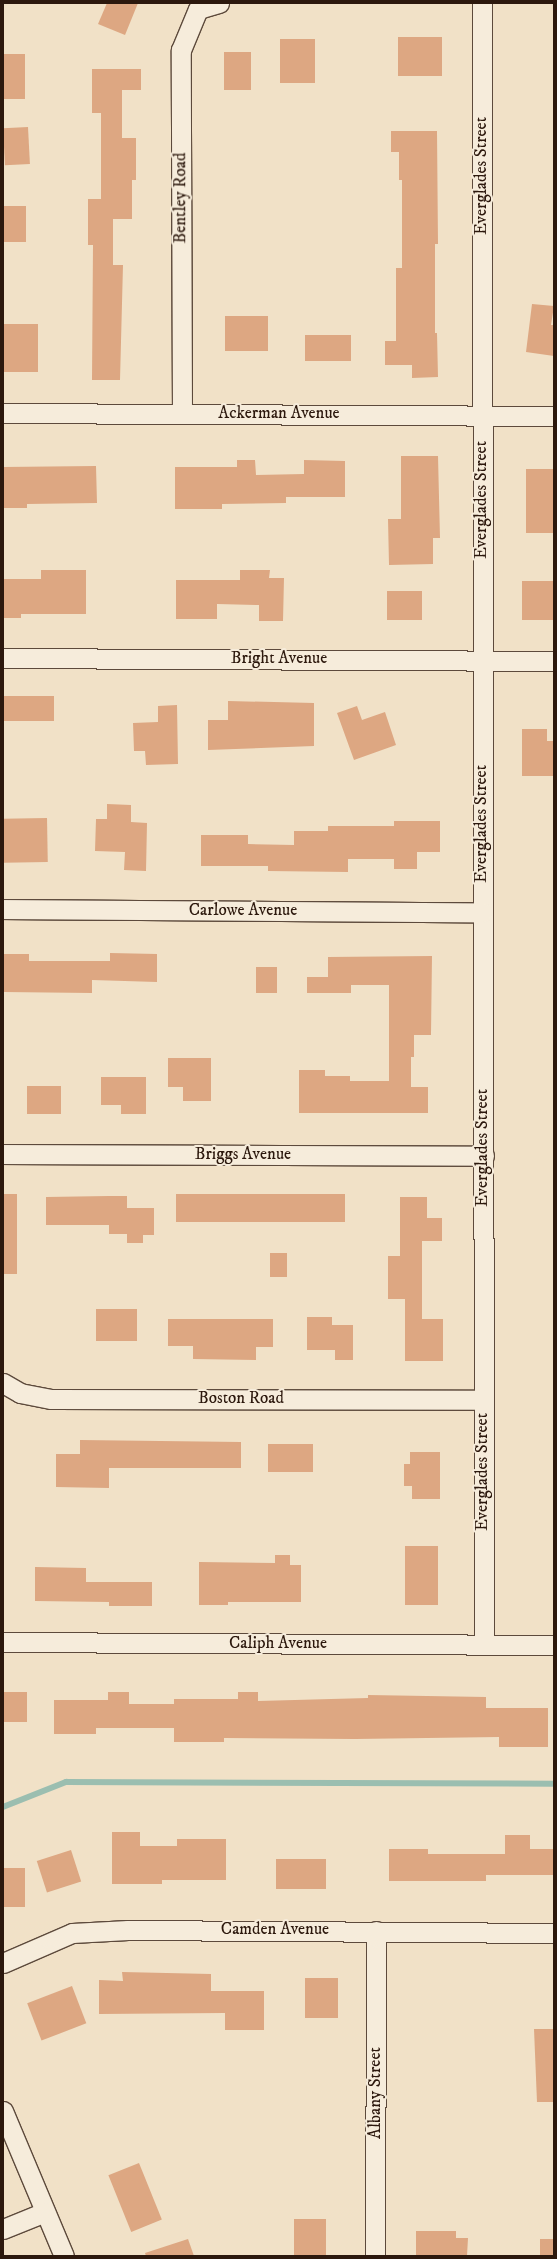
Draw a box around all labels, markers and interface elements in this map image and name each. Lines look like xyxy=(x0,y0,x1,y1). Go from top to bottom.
street label: Everglades Street xyxy=(472,117,492,235)
street label: Bentley Road xyxy=(171,152,191,244)
street label: Ackerman Avenue xyxy=(218,404,340,424)
street label: Everglades Street xyxy=(472,441,492,559)
street label: Bright Avenue xyxy=(231,649,327,669)
street label: Everglades Street xyxy=(472,765,492,883)
street label: Carlowe Avenue xyxy=(189,901,297,921)
street label: Everglades Street xyxy=(473,1089,493,1207)
street label: Briggs Avenue xyxy=(195,1145,291,1165)
street label: Boston Road xyxy=(198,1389,284,1409)
street label: Everglades Street xyxy=(473,1413,493,1531)
street label: Caliph Avenue xyxy=(229,1634,327,1654)
street label: Camden Avenue xyxy=(221,1920,329,1940)
street label: Albany Street xyxy=(366,2047,386,2139)

